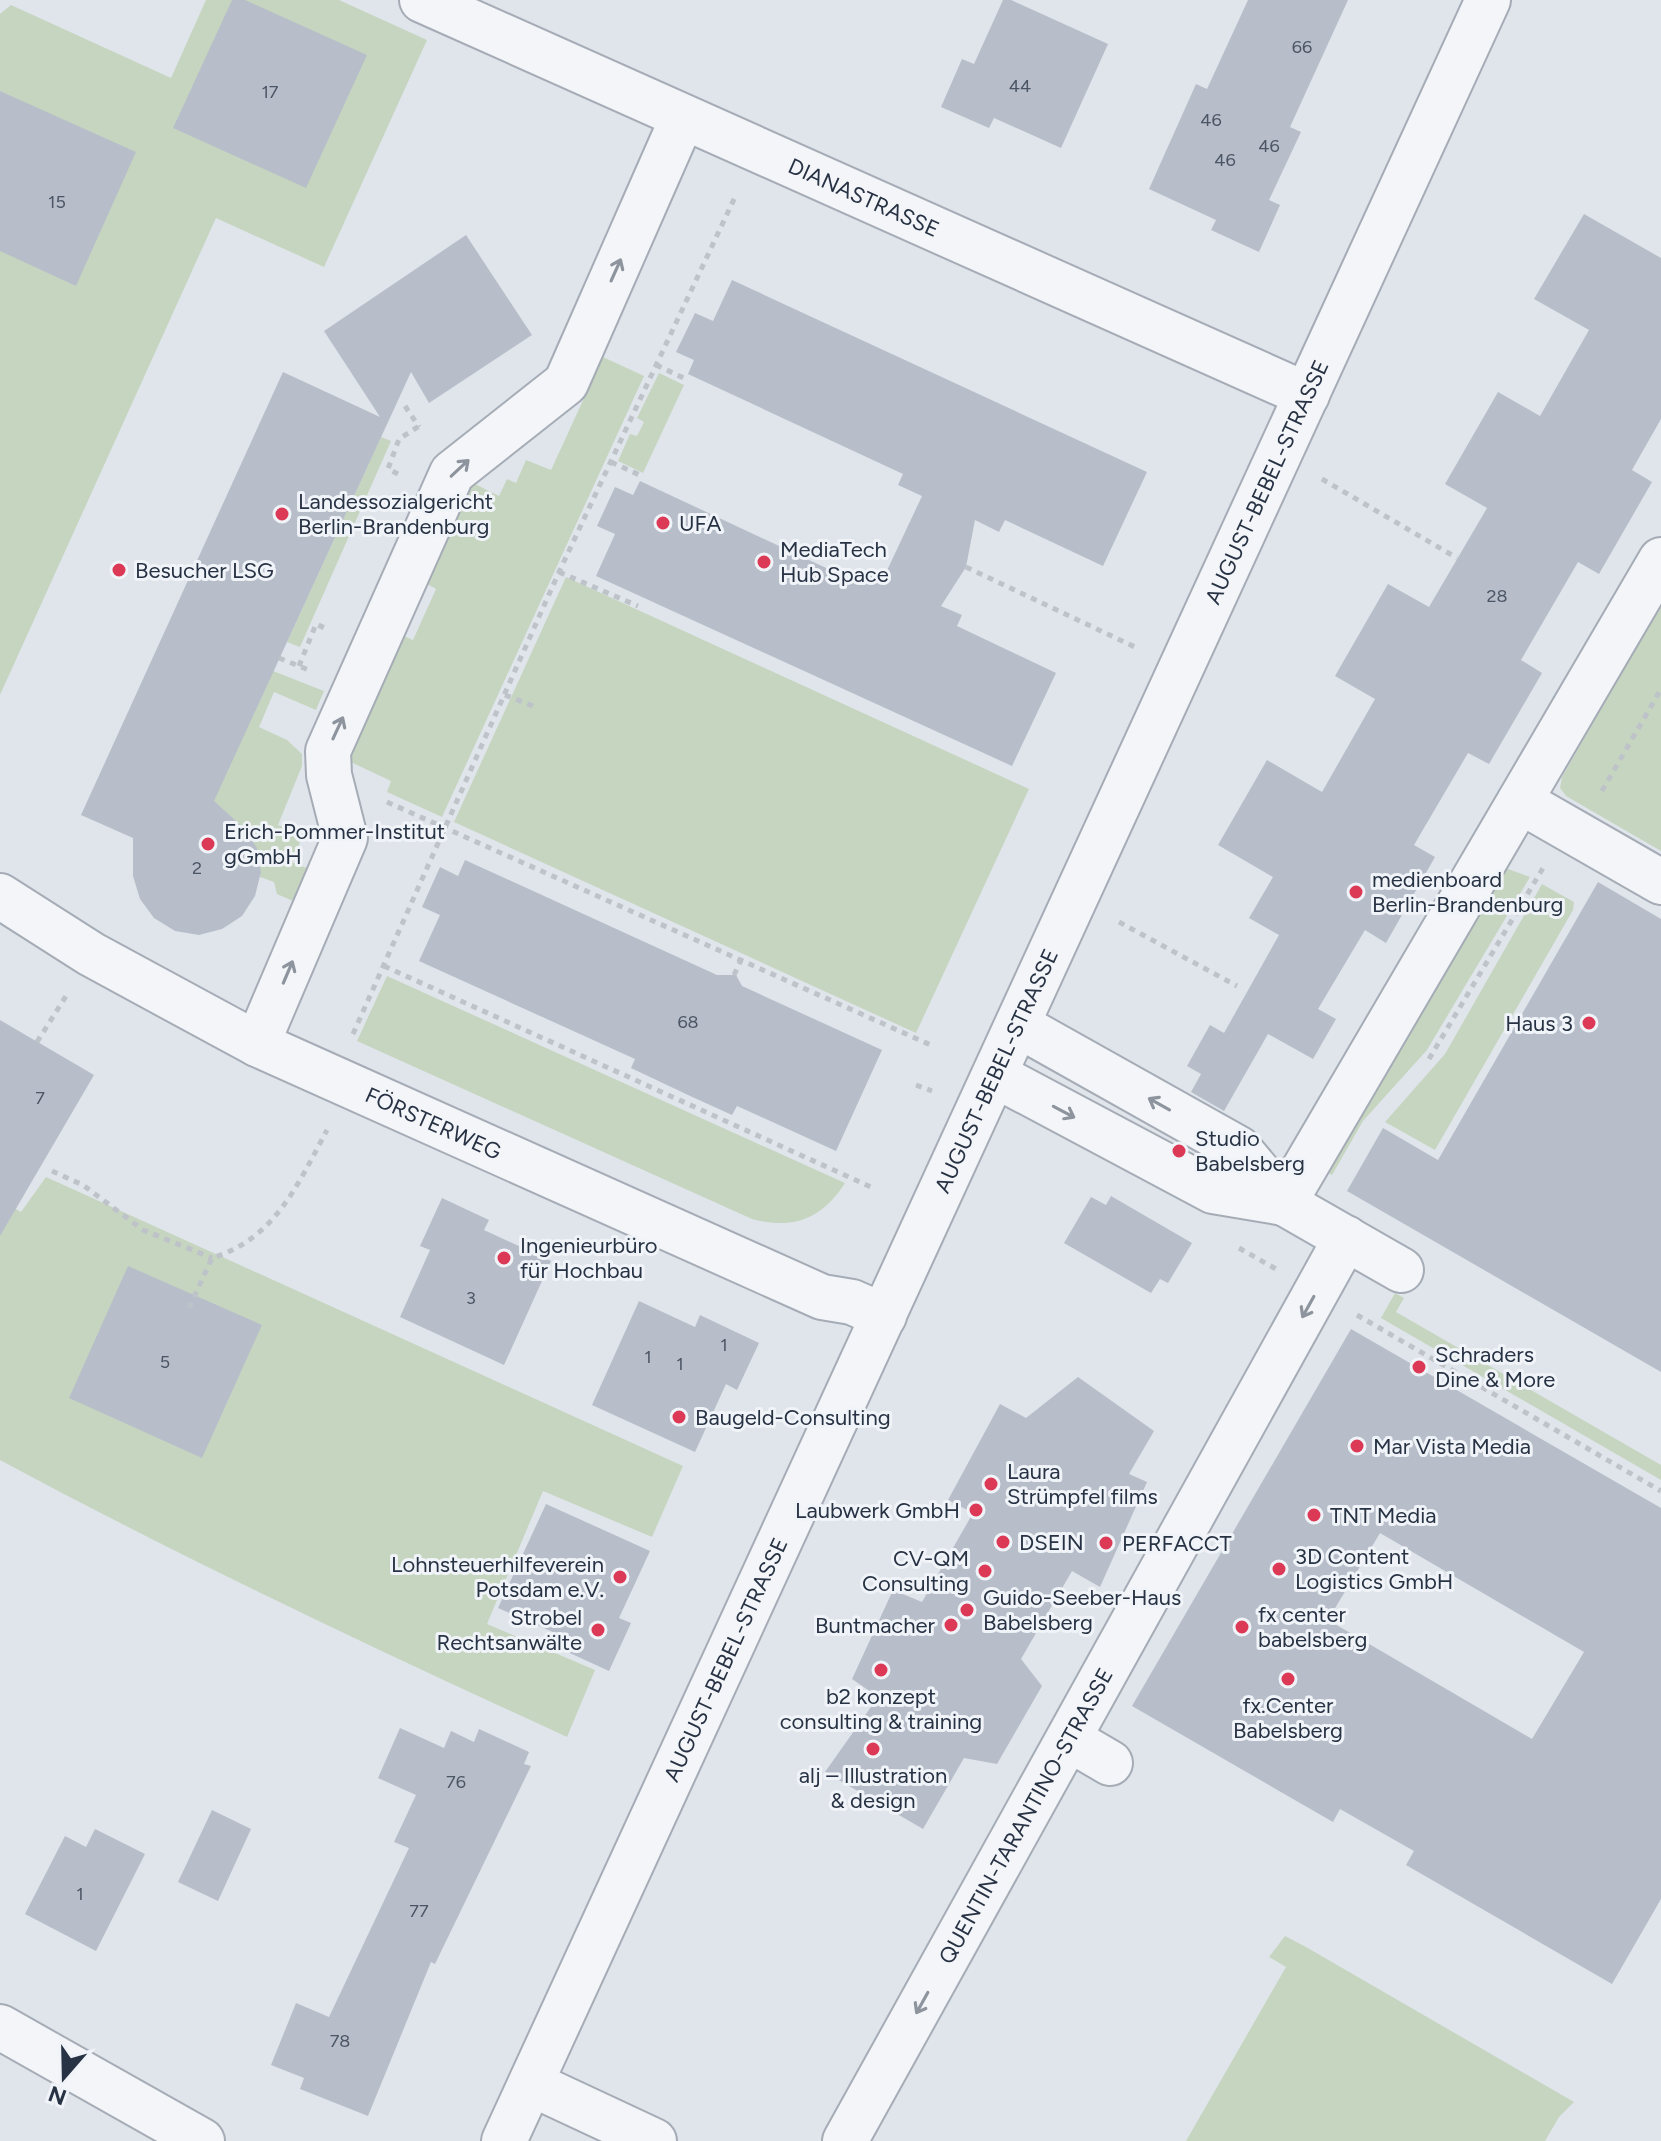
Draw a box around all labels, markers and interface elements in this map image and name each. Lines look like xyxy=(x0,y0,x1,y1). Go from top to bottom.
house number: 66 xyxy=(1292,36,1312,58)
house number: 44 xyxy=(1009,75,1031,97)
house number: 17 xyxy=(261,81,279,103)
house number: 46 xyxy=(1200,109,1222,131)
house number: 46 xyxy=(1258,135,1280,157)
house number: 46 xyxy=(1214,149,1236,171)
street label: DIANASTRASSE xyxy=(784,152,944,243)
house number: 15 xyxy=(48,191,66,213)
one-way arrow xyxy=(609,258,624,282)
street label: AUGUST-BEBEL-STRASSE xyxy=(1199,356,1334,608)
one-way arrow xyxy=(450,459,470,478)
place label: Landessozialgericht Berlin-Brandenburg xyxy=(298,488,493,540)
marker: Landessozialgericht Berlin-Brandenburg xyxy=(273,505,291,523)
place label: UFA xyxy=(679,510,722,537)
marker: UFA xyxy=(654,514,672,532)
place label: MediaTech Hub Space xyxy=(780,536,889,588)
marker: MediaTech Hub Space xyxy=(755,553,773,571)
place label: Besucher LSG xyxy=(135,557,274,584)
marker: Besucher LSG xyxy=(110,561,128,579)
house number: 28 xyxy=(1486,585,1508,607)
one-way arrow xyxy=(331,716,346,740)
place label: Erich-Pommer-Institut gGmbH xyxy=(224,818,445,870)
marker: Erich-Pommer-Institut gGmbH xyxy=(199,835,217,853)
house number: 2 xyxy=(192,857,202,879)
place label: medienboard Berlin-Brandenburg xyxy=(1372,866,1563,918)
marker: medienboard Berlin-Brandenburg xyxy=(1347,883,1365,901)
street label: AUGUST-BEBEL-STRASSE xyxy=(928,944,1064,1197)
one-way arrow xyxy=(281,960,296,985)
place label: Haus 3 xyxy=(1505,1010,1573,1037)
house number: 68 xyxy=(677,1011,699,1033)
marker: Haus 3 xyxy=(1580,1014,1598,1032)
street label: FÖRSTERWEG xyxy=(361,1081,506,1165)
house number: 7 xyxy=(35,1087,45,1109)
one-way arrow xyxy=(1147,1096,1171,1111)
one-way arrow xyxy=(1051,1104,1075,1120)
place label: Studio Babelsberg xyxy=(1195,1125,1305,1177)
marker: Studio Babelsberg xyxy=(1170,1142,1188,1160)
place label: Ingenieurbüro für Hochbau xyxy=(520,1232,658,1284)
marker: Ingenieurbüro für Hochbau xyxy=(495,1249,513,1267)
house number: 3 xyxy=(466,1287,476,1309)
one-way arrow xyxy=(1300,1294,1316,1318)
house number: 1 xyxy=(720,1334,728,1356)
place label: Schraders Dine & More xyxy=(1435,1341,1555,1393)
house number: 1 xyxy=(644,1346,652,1368)
house number: 5 xyxy=(160,1351,170,1373)
house number: 1 xyxy=(676,1353,684,1375)
marker: Schraders Dine & More xyxy=(1410,1358,1428,1376)
place label: Baugeld-Consulting xyxy=(695,1404,891,1431)
marker: Baugeld-Consulting xyxy=(670,1408,688,1426)
place label: Mar Vista Media xyxy=(1373,1433,1531,1460)
marker: Mar Vista Media xyxy=(1348,1437,1366,1455)
place label: Laura Strümpfel films xyxy=(1007,1458,1158,1510)
marker: Laura Strümpfel films xyxy=(982,1475,1000,1493)
place label: Laubwerk GmbH xyxy=(795,1497,960,1524)
marker: Laubwerk GmbH xyxy=(967,1501,985,1519)
place label: TNT Media xyxy=(1330,1502,1437,1529)
marker: TNT Media xyxy=(1305,1506,1323,1524)
place label: DSEIN xyxy=(1019,1529,1084,1556)
place label: PERFACCT xyxy=(1122,1530,1232,1557)
street label: AUGUST-BEBEL-STRASSE xyxy=(658,1533,793,1786)
marker: DSEIN xyxy=(994,1533,1012,1551)
marker: PERFACCT xyxy=(1097,1534,1115,1552)
place label: 3D Content Logistics GmbH xyxy=(1295,1543,1453,1595)
place label: CV-QM Consulting xyxy=(862,1545,969,1597)
place label: Lohnsteuerhilfeverein Potsdam e.V. xyxy=(391,1551,604,1603)
marker: 3D Content Logistics GmbH xyxy=(1270,1560,1288,1578)
marker: CV-QM Consulting xyxy=(976,1562,994,1580)
marker: Lohnsteuerhilfeverein Potsdam e.V. xyxy=(611,1568,629,1586)
place label: Guido-Seeber-Haus Babelsberg xyxy=(983,1584,1181,1636)
marker: Guido-Seeber-Haus Babelsberg xyxy=(958,1601,976,1619)
place label: fx center babelsberg xyxy=(1258,1601,1367,1653)
place label: Strobel Rechtsanwälte xyxy=(437,1604,582,1656)
place label: Buntmacher xyxy=(815,1612,936,1639)
marker: Buntmacher xyxy=(942,1616,960,1634)
marker: fx center babelsberg xyxy=(1233,1618,1251,1636)
marker: Strobel Rechtsanwälte xyxy=(589,1621,607,1639)
marker: b2 konzept consulting & training xyxy=(872,1661,890,1679)
street label: QUENTIN-TARANTINO-STRASSE xyxy=(933,1663,1118,1968)
marker: fx.Center Babelsberg xyxy=(1279,1670,1297,1688)
place label: b2 konzept consulting & training xyxy=(780,1683,982,1735)
place label: fx.Center Babelsberg xyxy=(1233,1692,1343,1744)
marker: alj – Illustration & design xyxy=(864,1740,882,1758)
place label: alj – Illustration & design xyxy=(799,1762,947,1814)
house number: 76 xyxy=(446,1771,466,1793)
house number: 1 xyxy=(76,1883,84,1905)
house number: 77 xyxy=(409,1900,429,1922)
one-way arrow xyxy=(914,1990,929,2014)
house number: 78 xyxy=(330,2030,350,2052)
north arrow xyxy=(24,2037,104,2117)
text: N xyxy=(45,2080,70,2111)

